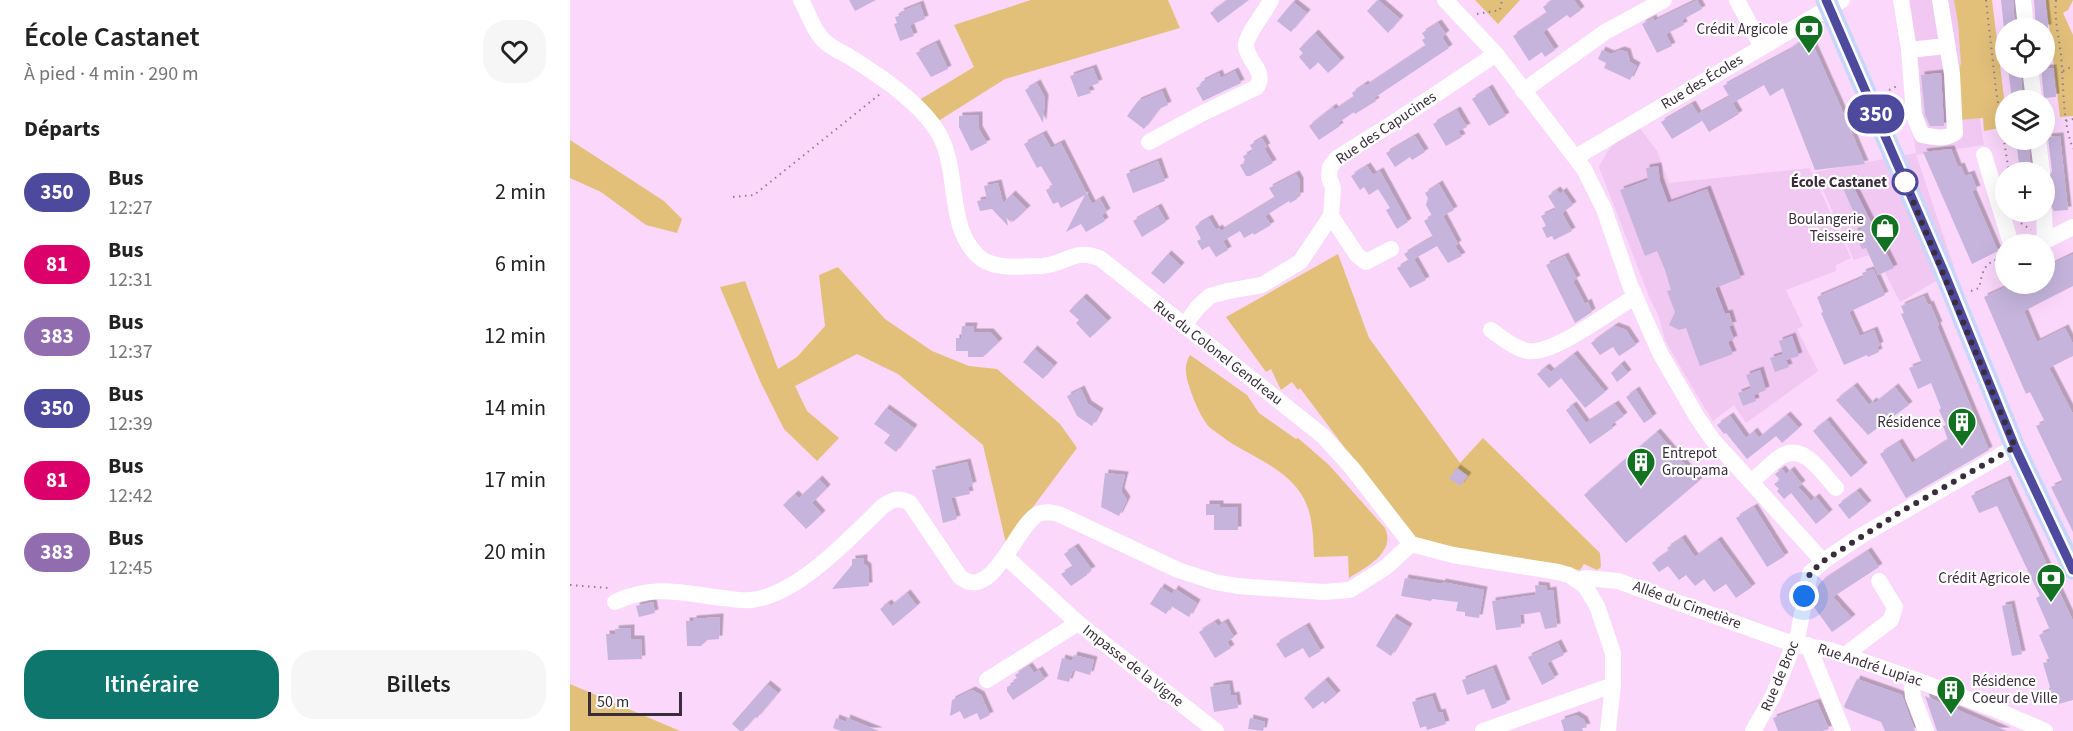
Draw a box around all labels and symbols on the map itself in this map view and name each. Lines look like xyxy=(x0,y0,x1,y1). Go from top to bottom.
bank icon: Crédit Argicole xyxy=(1793,13,1825,55)
place label: Crédit Argicole xyxy=(1696,19,1788,40)
street label: Rue des Écoles xyxy=(1657,49,1747,115)
street label: Rue des Capucines xyxy=(1332,87,1440,169)
line badge: 350 xyxy=(1842,94,1910,134)
marker: École Castanet xyxy=(1892,169,1918,195)
place label: École Castanet xyxy=(1791,172,1887,193)
place label: Boulangerie Teisseire xyxy=(1788,209,1864,247)
shop icon: Boulangerie Teisseire xyxy=(1869,212,1901,254)
street label: Rue du Colonel Gendreau xyxy=(1149,296,1287,410)
building icon: Résidence xyxy=(1946,406,1978,448)
place label: Résidence xyxy=(1877,412,1941,433)
place label: Entrepot Groupama xyxy=(1662,443,1728,481)
building icon: Entrepot Groupama xyxy=(1625,446,1657,488)
bank icon: Crédit Agricole xyxy=(2035,562,2067,604)
place label: Crédit Agricole xyxy=(1938,568,2030,589)
street label: Allée du Cimetière xyxy=(1630,576,1744,634)
your location xyxy=(1789,581,1819,611)
street label: Impasse de la Vigne xyxy=(1078,620,1188,712)
street label: Rue de Broc xyxy=(1756,637,1804,715)
street label: Rue André Lupiac xyxy=(1815,638,1925,692)
place label: Résidence Coeur de Ville xyxy=(1972,671,2058,709)
building icon: Résidence Coeur de Ville xyxy=(1935,674,1967,716)
scale bar xyxy=(588,689,682,716)

